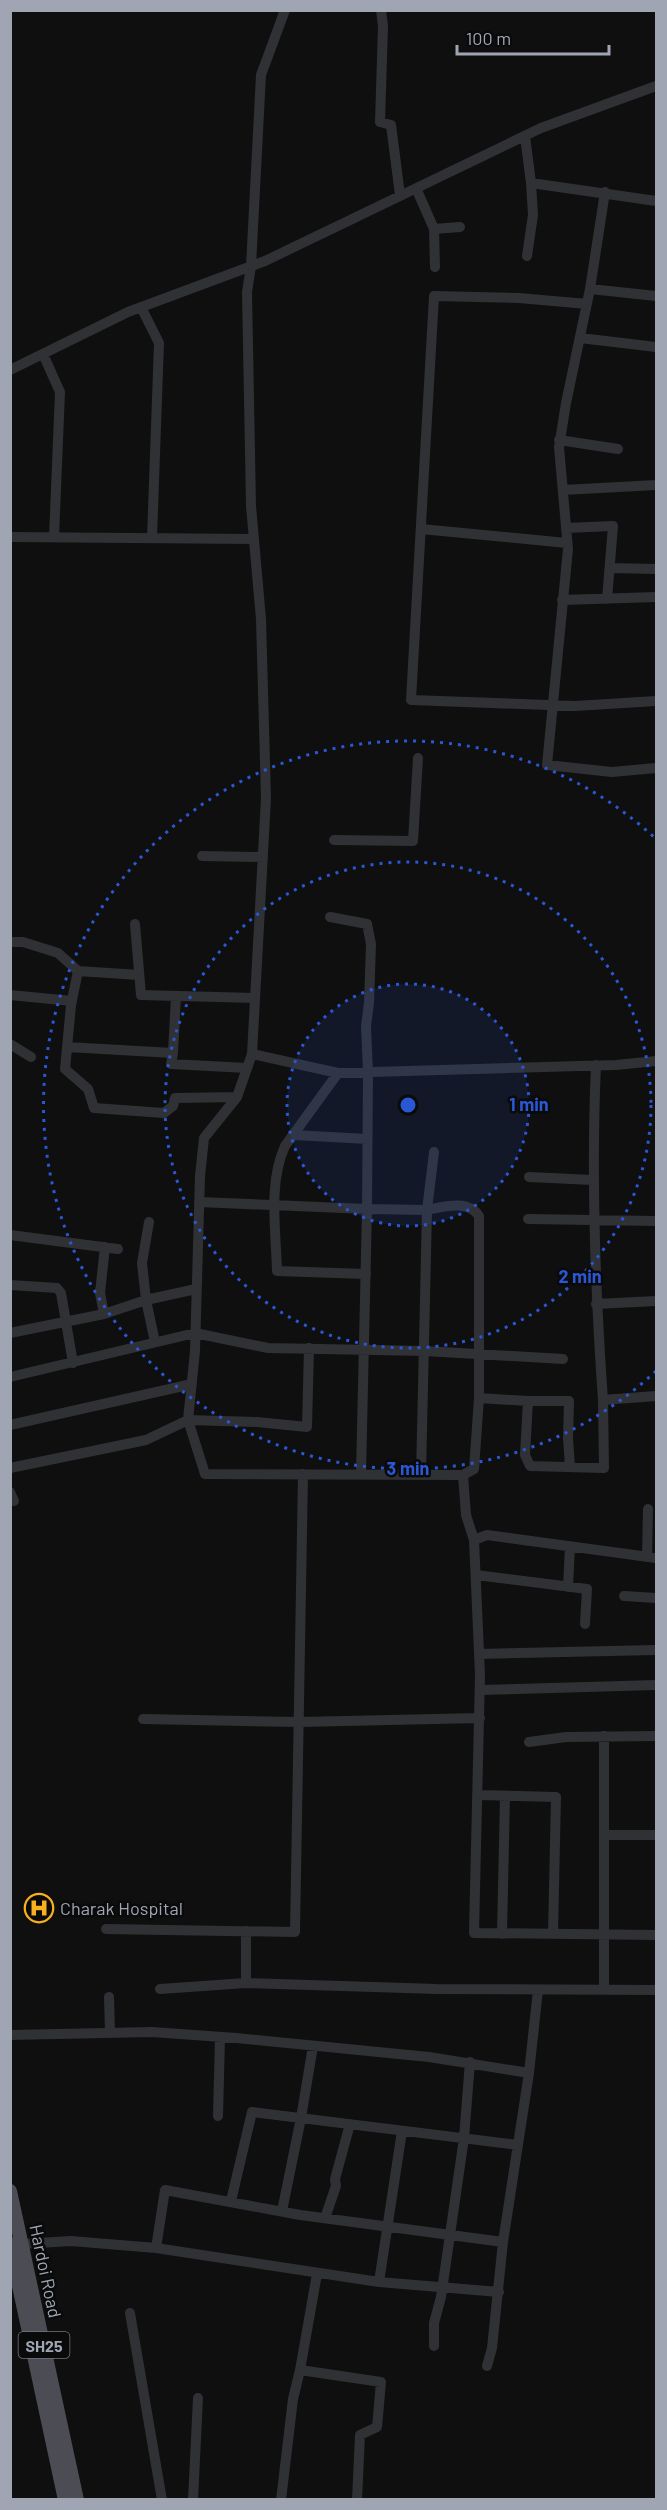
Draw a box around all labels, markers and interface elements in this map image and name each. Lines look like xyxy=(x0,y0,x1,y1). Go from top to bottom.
scale bar xyxy=(457,18,608,56)
text: 100 m xyxy=(466,27,511,49)
text: 1 min xyxy=(509,1093,549,1115)
centre of rings xyxy=(398,1095,418,1115)
text: 2 min xyxy=(558,1265,602,1287)
text: 3 min xyxy=(387,1457,429,1479)
hospital icon: Charak Hospital xyxy=(23,1892,55,1924)
place label: Charak Hospital xyxy=(60,1897,183,1919)
street label: Hardoi Road xyxy=(25,2222,67,2320)
road number: SH25 xyxy=(18,2332,70,2358)

